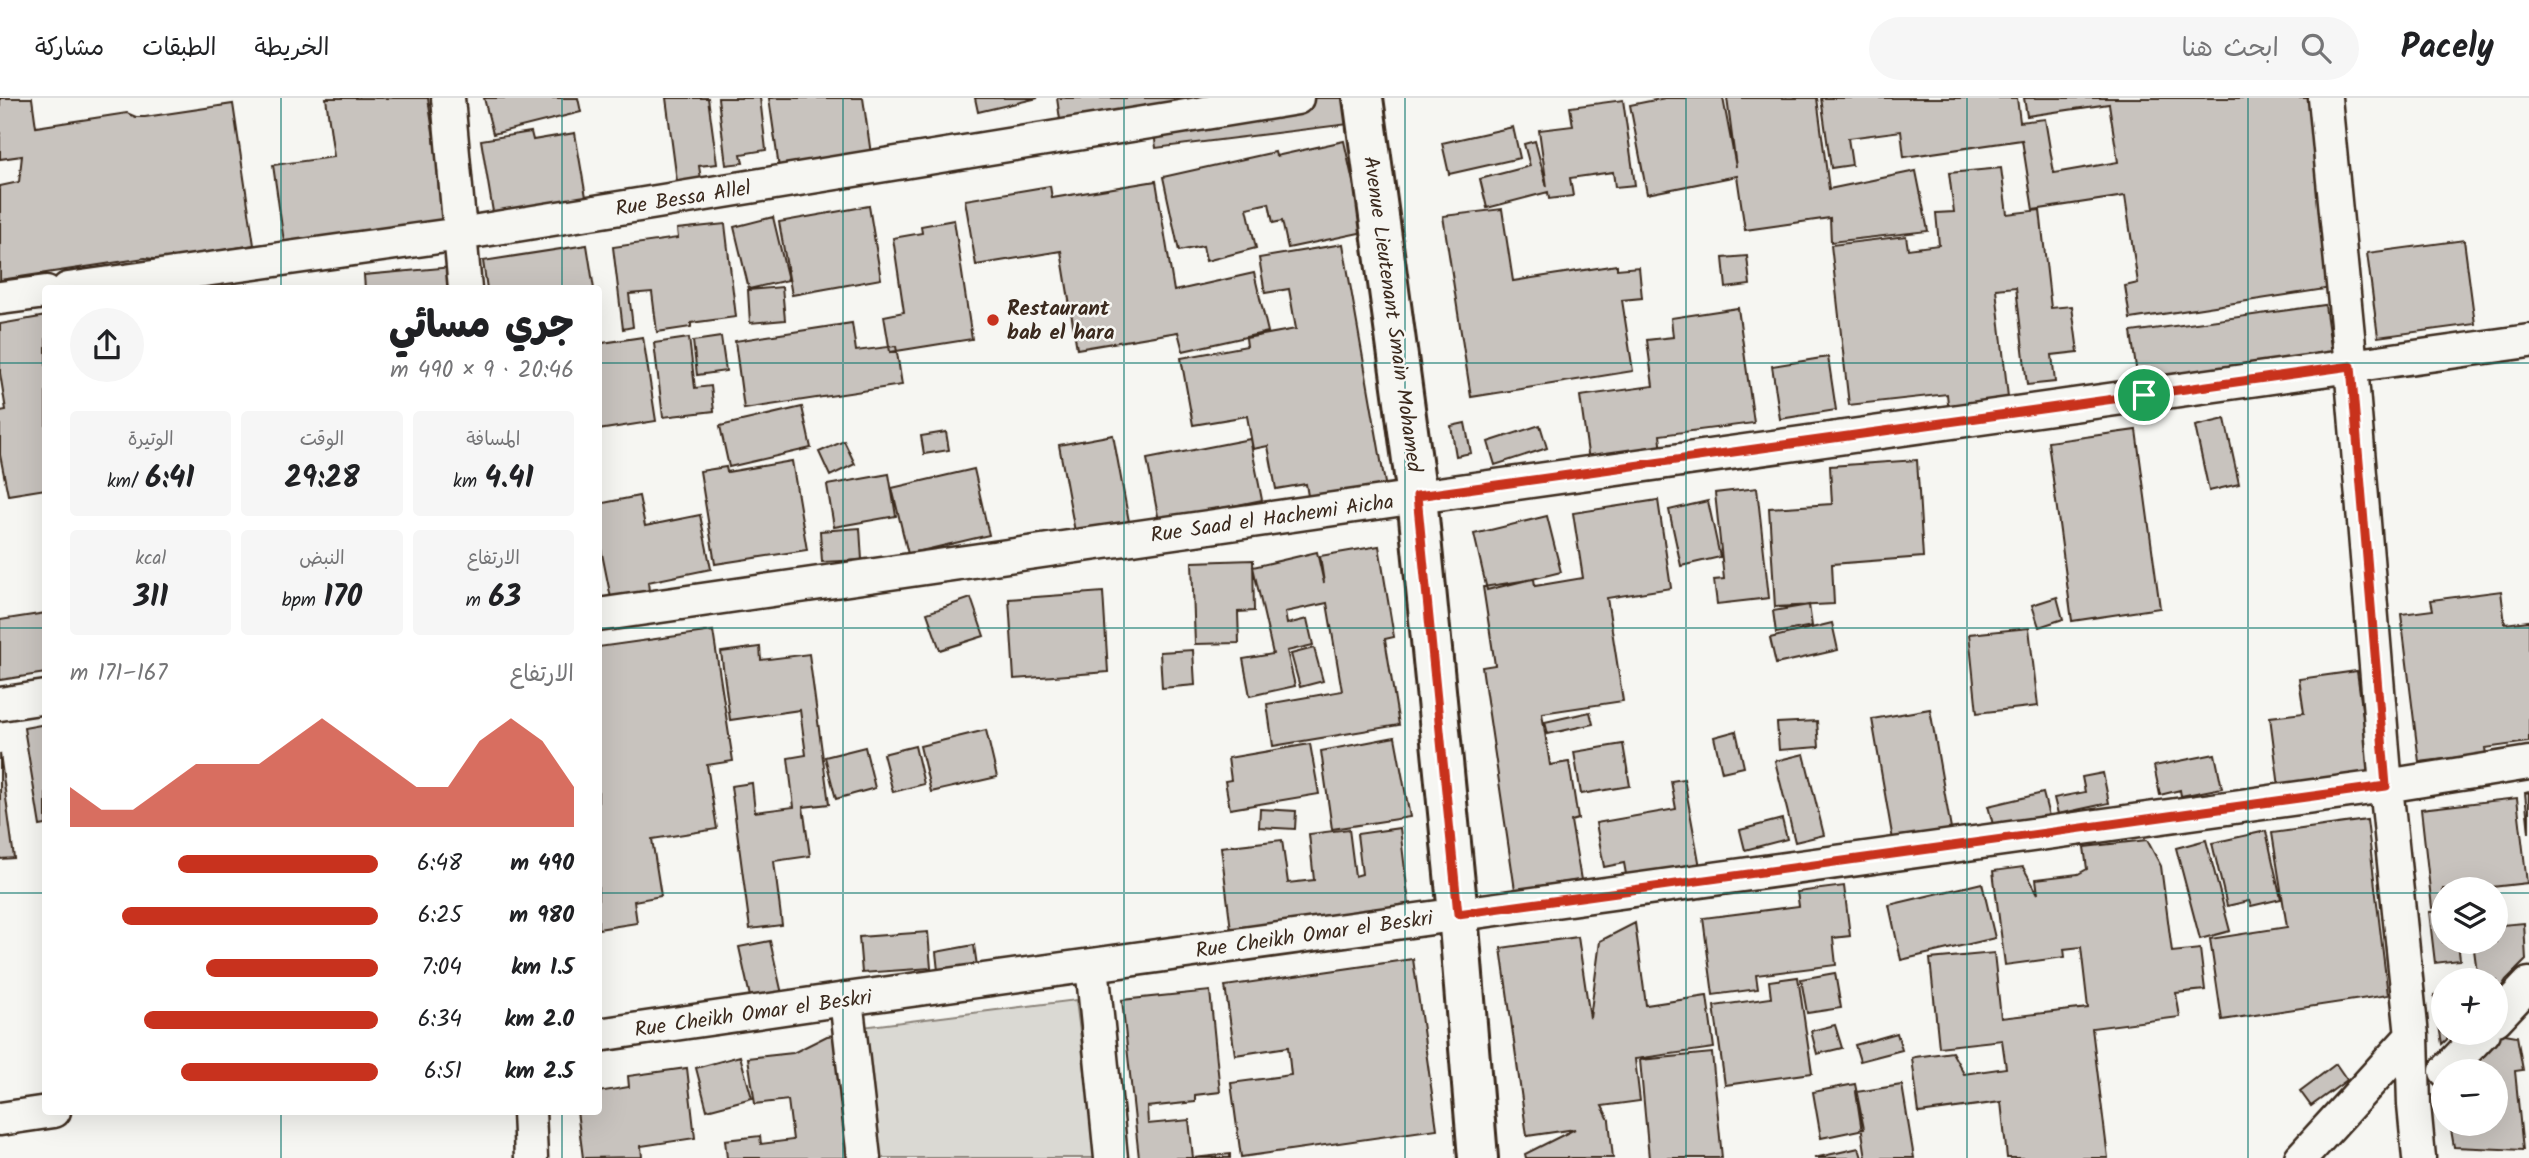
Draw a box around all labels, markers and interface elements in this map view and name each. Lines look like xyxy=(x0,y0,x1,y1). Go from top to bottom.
search box xyxy=(1869,17,2359,80)
text: Pacely xyxy=(2401,22,2494,75)
text: ابحث هنا xyxy=(2182,28,2279,70)
text: مشاركة xyxy=(35,29,104,68)
text: الطبقات xyxy=(142,29,217,68)
text: الخريطة xyxy=(255,29,329,68)
icon: search xyxy=(2297,29,2335,67)
street label: Avenue Lieutenant Smain Mohamed xyxy=(1353,154,1430,475)
street label: Rue Bessa Allel xyxy=(613,172,753,226)
place label: Restaurant bab el hara xyxy=(1007,293,1115,350)
text: جري مسائي xyxy=(389,297,574,357)
button: share xyxy=(70,308,144,382)
marker: Restaurant bab el hara xyxy=(985,312,1001,328)
text: 20:46 · 9 × 490 m xyxy=(390,353,574,389)
pin xyxy=(2114,365,2174,425)
icon: arrive xyxy=(2125,376,2163,414)
text: الوتيرة xyxy=(128,425,174,455)
text: الوقت xyxy=(300,425,344,455)
text: المسافة xyxy=(466,425,520,455)
text: 6:41 xyxy=(145,455,194,503)
text: 29:28 xyxy=(284,455,360,503)
text: 4.41 xyxy=(485,455,534,503)
text: /km xyxy=(107,467,145,497)
text: km xyxy=(453,467,485,497)
street label: Rue Saad el Hachemi Aicha xyxy=(1148,486,1396,553)
text: kcal xyxy=(135,544,166,574)
text: النبض xyxy=(299,544,345,574)
text: الارتفاع xyxy=(467,544,520,574)
text: 311 xyxy=(133,574,168,622)
text: 170 xyxy=(324,574,362,622)
text: 63 xyxy=(488,574,521,622)
text: bpm xyxy=(282,586,324,616)
text: m xyxy=(466,586,488,616)
text: 167–171 m xyxy=(70,656,167,692)
text: الارتفاع xyxy=(510,657,574,693)
text: 6:48 xyxy=(417,846,462,882)
text: 490 m xyxy=(510,846,574,882)
map controls xyxy=(2431,877,2508,1136)
button: layers xyxy=(2431,877,2508,954)
text: 6:25 xyxy=(418,898,462,934)
text: 980 m xyxy=(509,898,574,934)
street label: Rue Cheikh Omar el Beskri xyxy=(1193,902,1436,968)
text: 7:04 xyxy=(422,950,462,986)
text: 1.5 km xyxy=(511,950,574,986)
button: + xyxy=(2431,968,2508,1045)
street label: Rue Cheikh Omar el Beskri xyxy=(632,981,875,1047)
text: 6:34 xyxy=(418,1002,462,1038)
text: 2.0 km xyxy=(504,1002,574,1038)
text: 6:51 xyxy=(424,1054,462,1090)
text: 2.5 km xyxy=(504,1054,574,1090)
button: − xyxy=(2431,1059,2508,1136)

